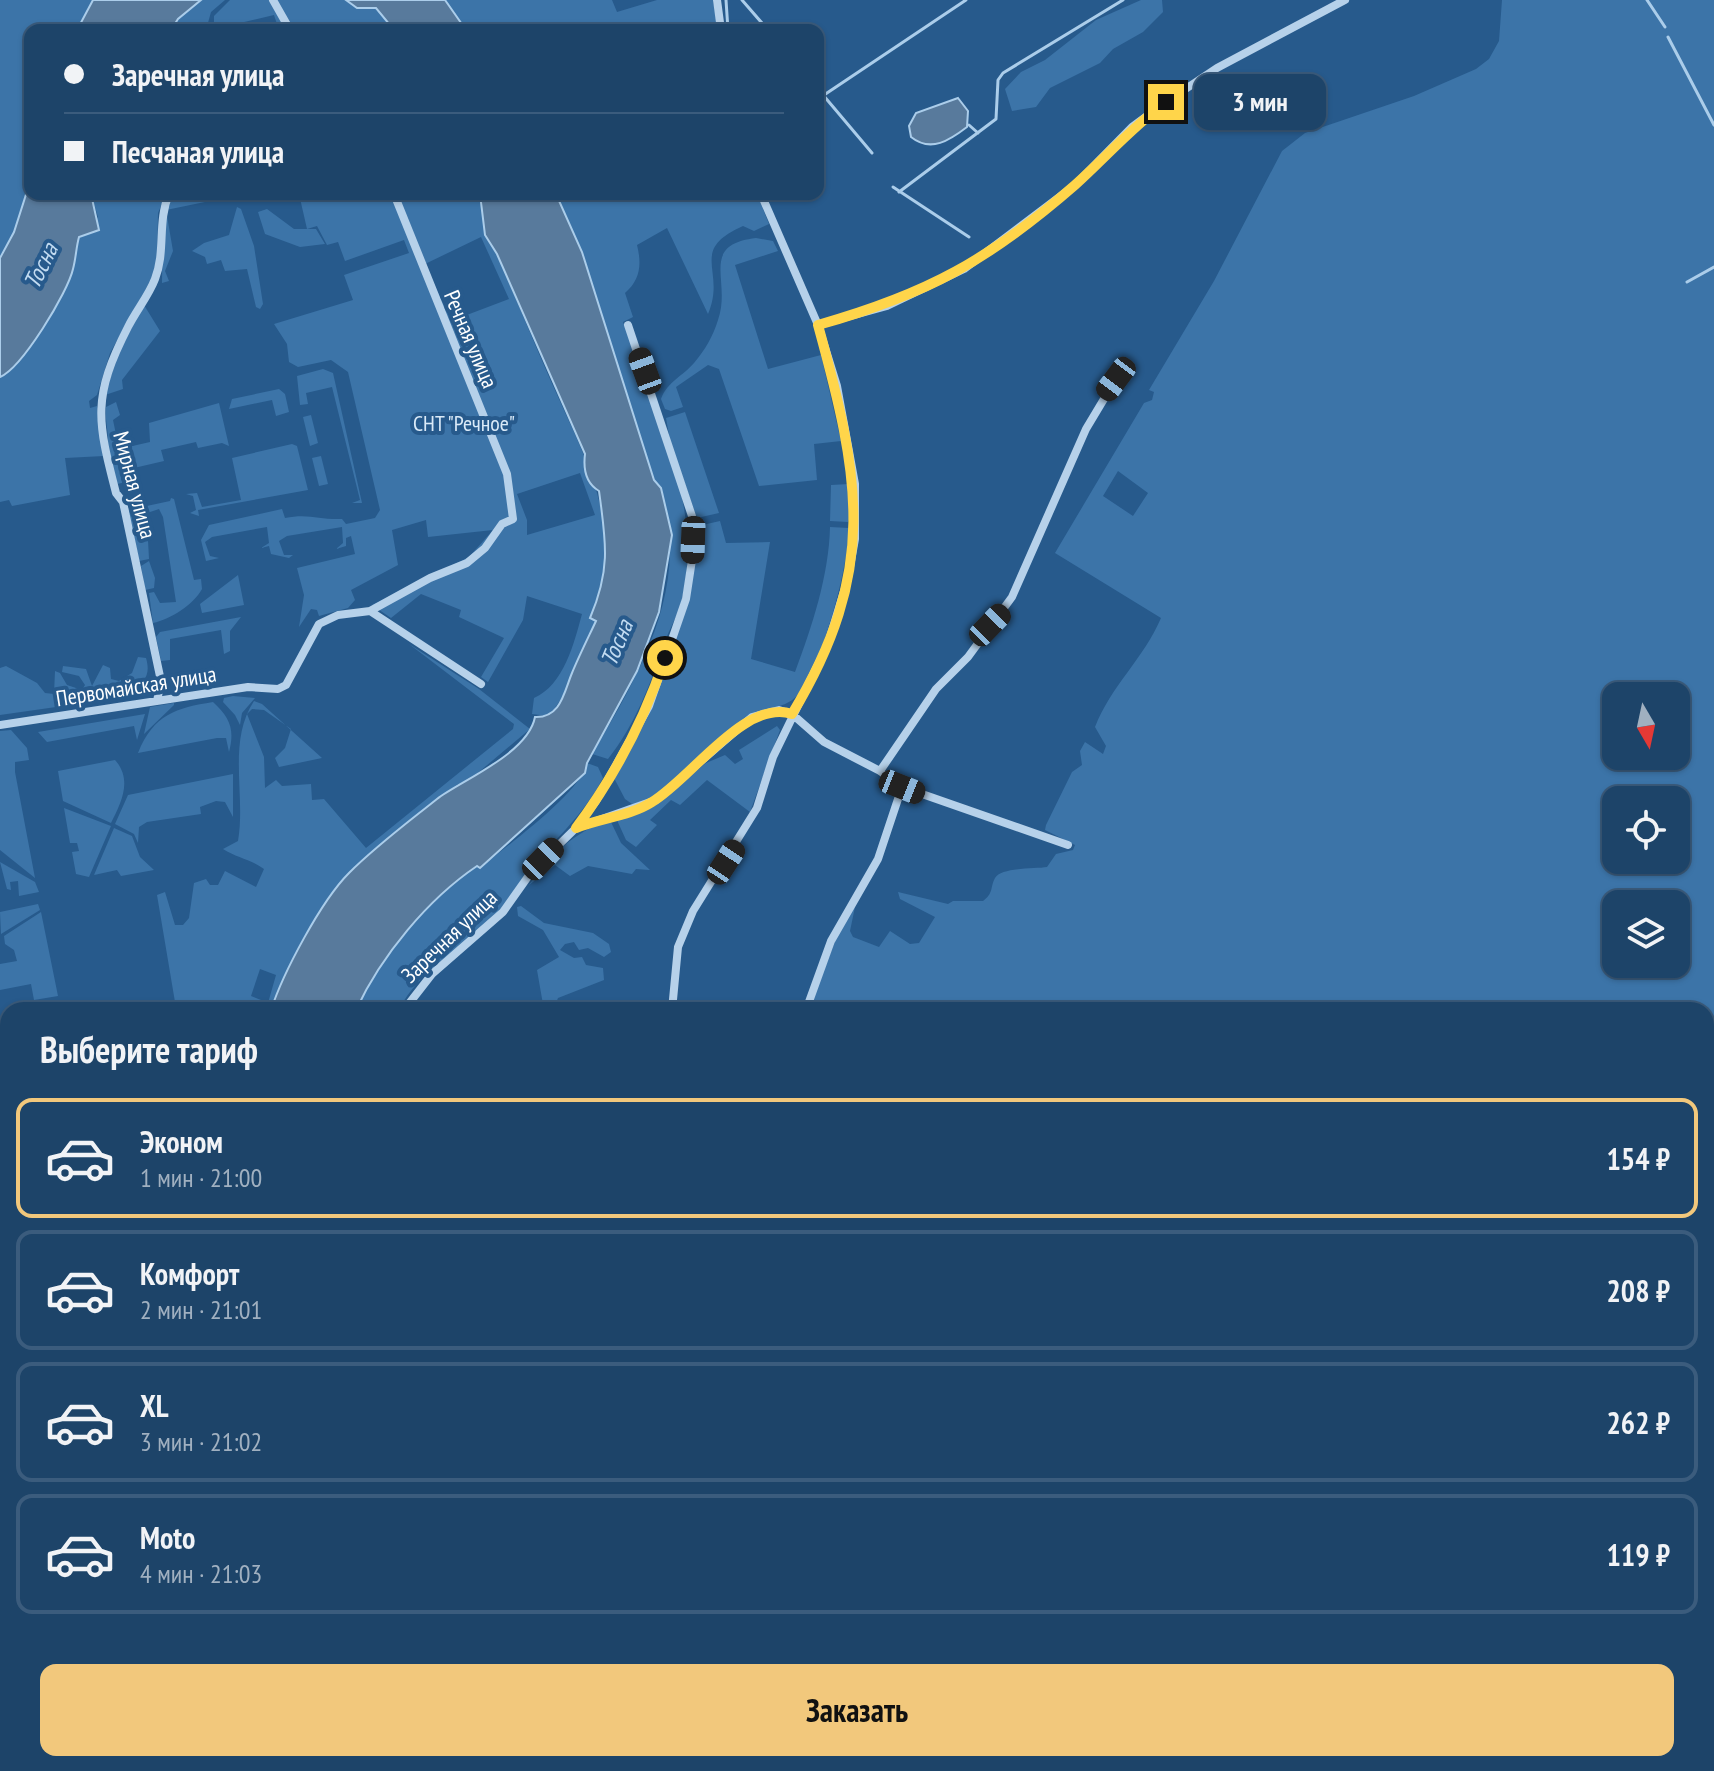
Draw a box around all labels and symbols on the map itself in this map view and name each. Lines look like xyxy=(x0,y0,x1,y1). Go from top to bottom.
callout: 3 мин xyxy=(1194,74,1326,130)
route end xyxy=(1148,84,1184,120)
water label: Тосна xyxy=(16,237,65,294)
street label: Речная улица xyxy=(438,286,504,392)
car xyxy=(626,344,664,398)
car xyxy=(1092,353,1140,405)
park label: СНТ "Речное" xyxy=(413,409,515,437)
street label: Мирная улица xyxy=(107,428,163,542)
car xyxy=(680,516,706,564)
car xyxy=(965,599,1015,651)
water label: Тосна xyxy=(593,614,641,671)
route start xyxy=(647,640,683,676)
street label: Первомайская улица xyxy=(54,660,218,712)
north arrow xyxy=(1602,682,1690,770)
car xyxy=(875,767,929,807)
car xyxy=(518,833,568,885)
car xyxy=(703,835,749,889)
street label: Заречная улица xyxy=(395,883,503,989)

